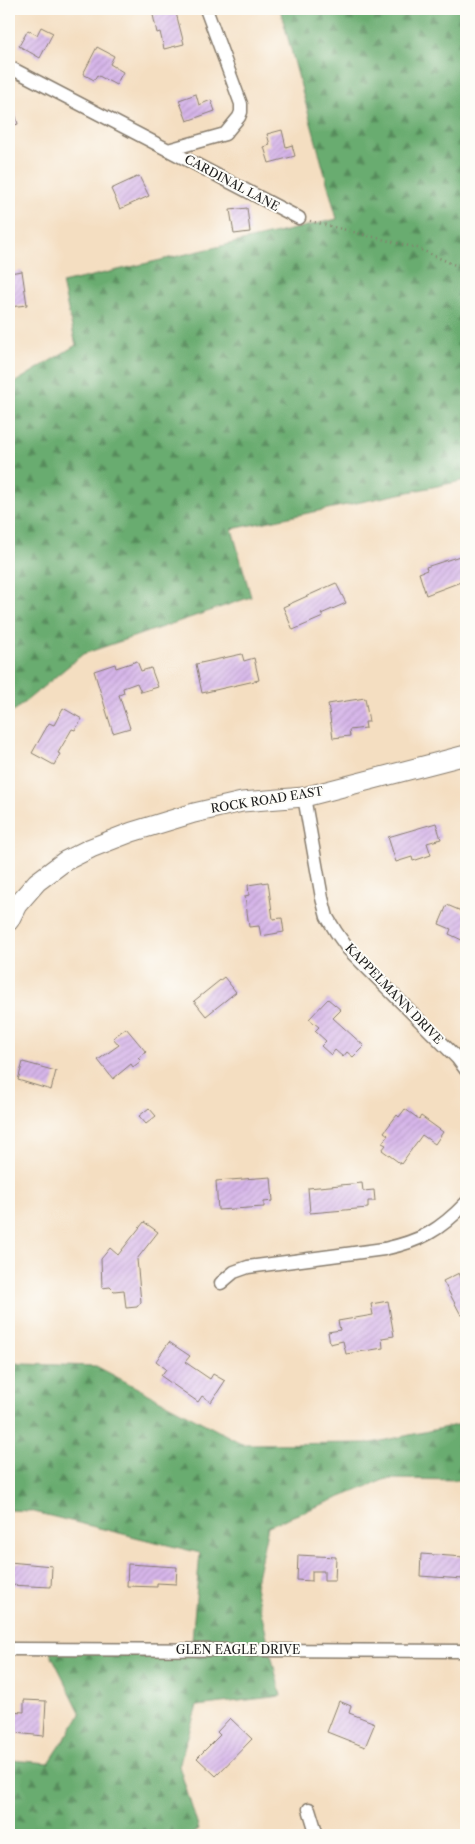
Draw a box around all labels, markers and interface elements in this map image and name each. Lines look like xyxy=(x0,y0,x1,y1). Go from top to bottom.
street label: CARDINAL LANE xyxy=(182,151,282,214)
street label: ROCK ROAD EAST xyxy=(210,783,324,816)
street label: KAPPELMANN DRIVE xyxy=(342,940,446,1047)
street label: GLEN EAGLE DRIVE xyxy=(176,1642,300,1657)

